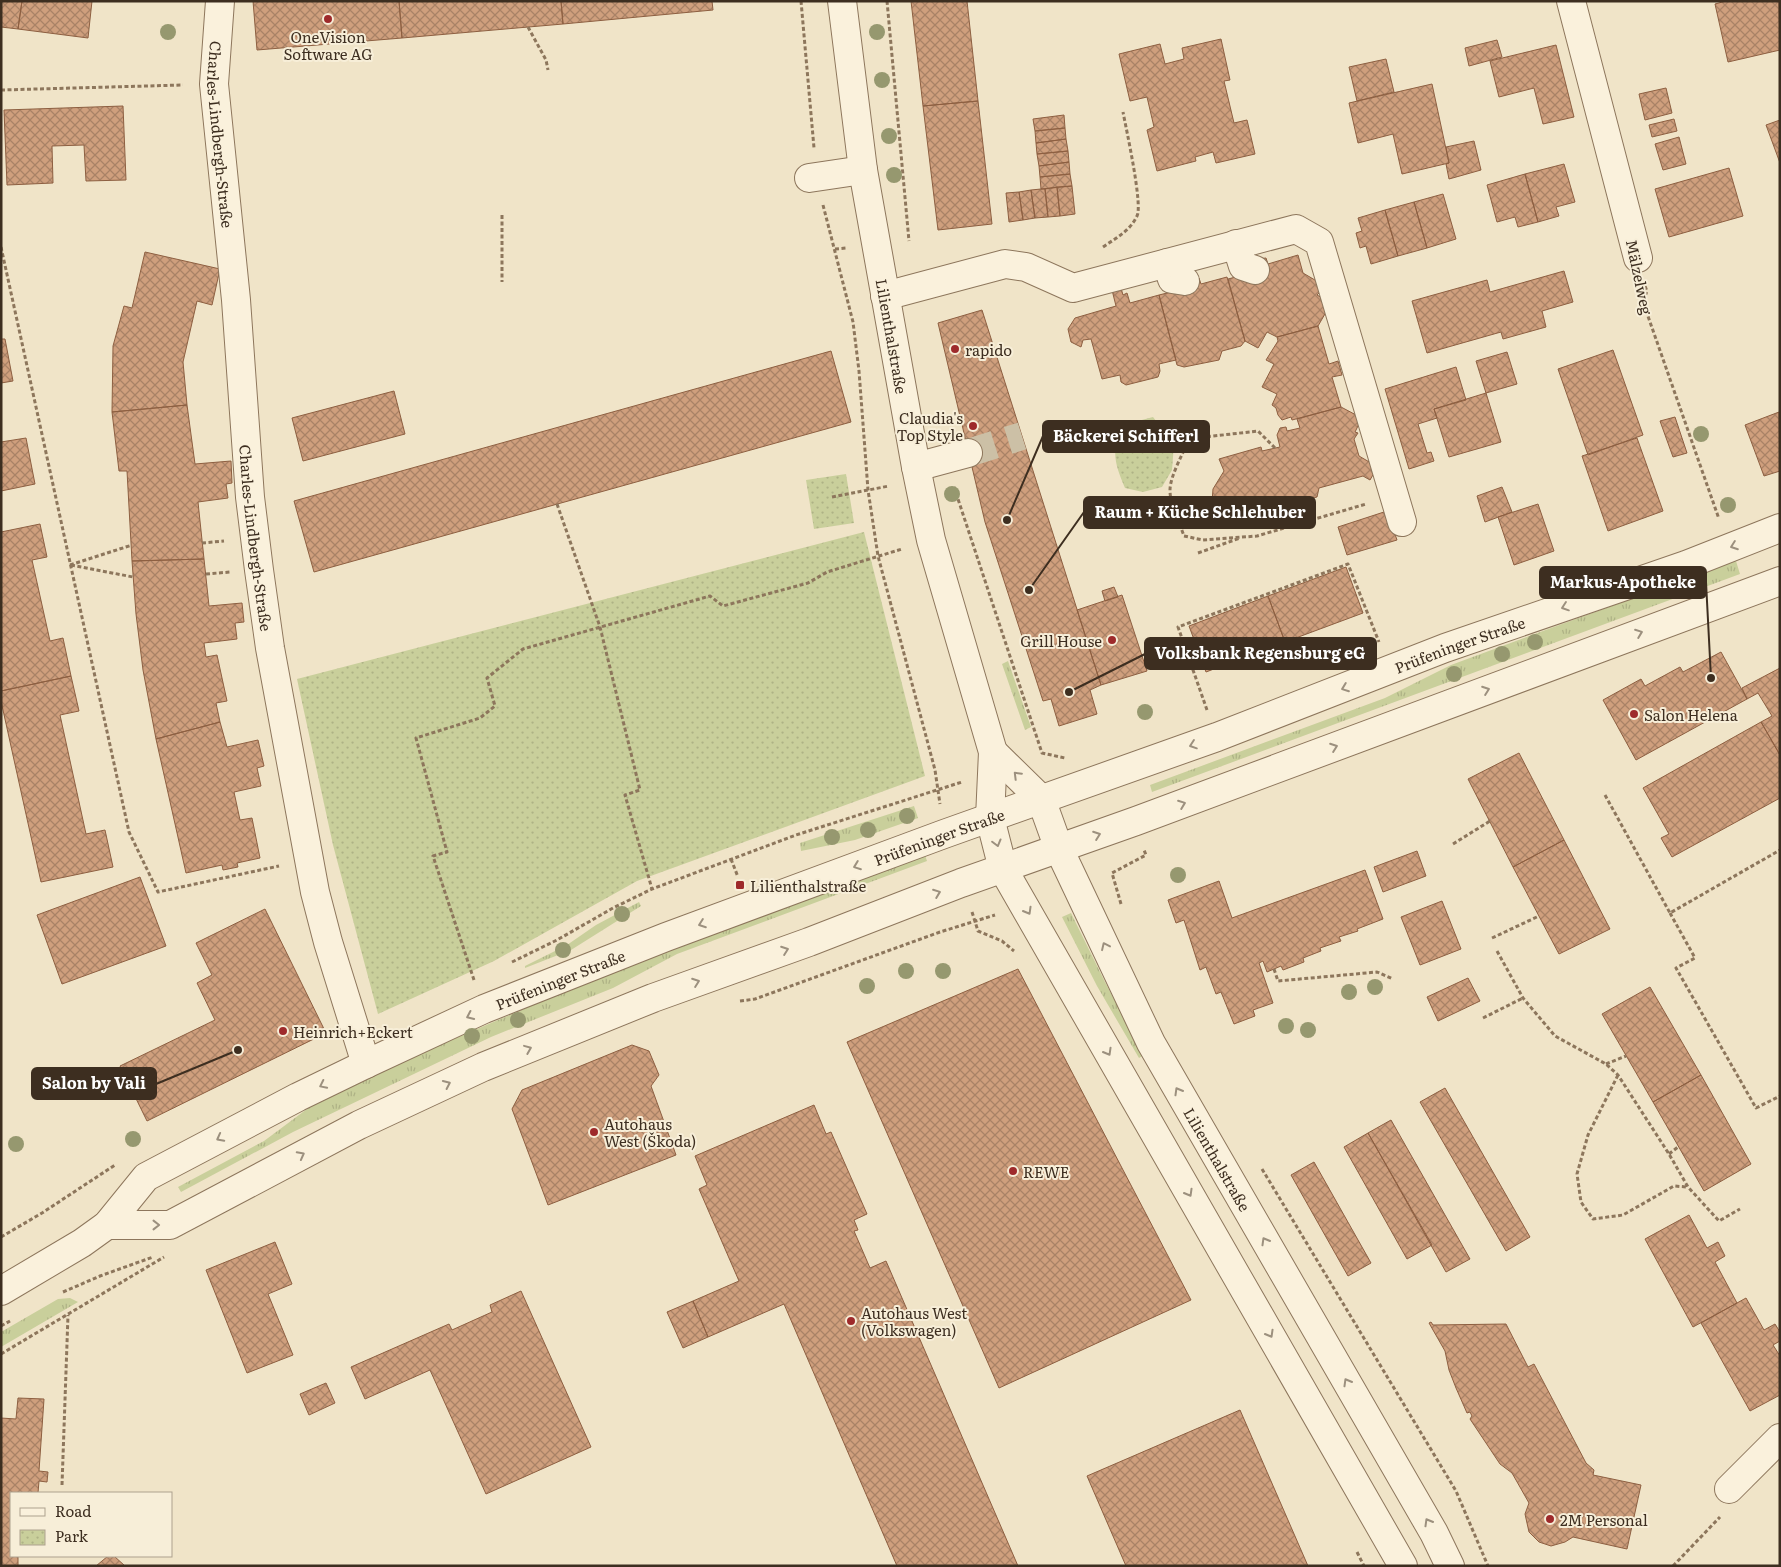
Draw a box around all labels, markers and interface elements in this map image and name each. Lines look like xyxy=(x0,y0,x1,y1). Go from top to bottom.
marker: OneVision Software AG xyxy=(322,13,334,25)
place label: OneVision Software AG xyxy=(283,25,373,65)
street label: Charles-Lindbergh-Straße xyxy=(202,40,240,229)
street label: Mälzelweg xyxy=(1621,237,1659,317)
street label: Lilienthalstraße xyxy=(871,277,914,396)
place label: rapido xyxy=(965,338,1012,361)
marker: rapido xyxy=(949,343,961,355)
place label: Claudia's Top Style xyxy=(896,406,963,446)
marker: Claudia's Top Style xyxy=(967,420,979,432)
callout: Bäckerei Schifferl xyxy=(1043,421,1209,452)
text: Bäckerei Schifferl xyxy=(1053,423,1199,447)
street label: Charles-Lindbergh-Straße xyxy=(235,444,279,633)
callout: Raum + Küche Schlehuber xyxy=(1084,497,1315,528)
text: Raum + Küche Schlehuber xyxy=(1094,499,1306,523)
one-way arrow xyxy=(1730,540,1739,550)
callout: Markus-Apotheke xyxy=(1540,567,1706,598)
text: Markus-Apotheke xyxy=(1550,569,1696,593)
one-way arrow xyxy=(1561,601,1570,611)
street label: Prüfeninger Straße xyxy=(1391,610,1528,678)
place label: Grill House xyxy=(1020,629,1102,652)
one-way arrow xyxy=(1634,629,1643,640)
marker: Grill House xyxy=(1106,634,1118,646)
callout: Volksbank Regensburg eG xyxy=(1145,638,1376,669)
text: Volksbank Regensburg eG xyxy=(1155,640,1365,664)
one-way arrow xyxy=(1341,682,1350,692)
one-way arrow xyxy=(1482,686,1490,696)
place label: Salon Helena xyxy=(1644,703,1739,726)
marker: Salon Helena xyxy=(1628,708,1640,720)
one-way arrow xyxy=(1189,739,1198,749)
one-way arrow xyxy=(1329,743,1338,753)
one-way arrow xyxy=(1014,772,1023,781)
one-way arrow xyxy=(1177,800,1186,810)
street label: Prüfeninger Straße xyxy=(870,802,1008,871)
one-way arrow xyxy=(1093,831,1101,841)
one-way arrow xyxy=(991,839,1001,847)
one-way arrow xyxy=(853,860,862,870)
place label: Lilienthalstraße xyxy=(750,874,866,897)
marker: Lilienthalstraße xyxy=(734,879,746,891)
one-way arrow xyxy=(932,889,941,899)
one-way arrow xyxy=(1021,906,1031,915)
one-way arrow xyxy=(698,918,707,928)
one-way arrow xyxy=(1100,942,1111,951)
street label: Prüfeninger Straße xyxy=(492,943,628,1015)
one-way arrow xyxy=(780,946,789,956)
one-way arrow xyxy=(691,978,700,988)
one-way arrow xyxy=(466,1010,475,1020)
place label: Heinrich+Eckert xyxy=(293,1020,413,1043)
marker: Heinrich+Eckert xyxy=(277,1025,289,1037)
one-way arrow xyxy=(523,1045,532,1055)
one-way arrow xyxy=(1102,1047,1112,1056)
callout: Salon by Vali xyxy=(32,1068,156,1099)
text: Salon by Vali xyxy=(42,1070,146,1094)
one-way arrow xyxy=(319,1079,328,1089)
one-way arrow xyxy=(442,1079,451,1090)
one-way arrow xyxy=(1175,1087,1185,1096)
street label: Lilienthalstraße xyxy=(1179,1103,1257,1215)
place label: Autohaus West (Škoda) xyxy=(604,1112,696,1152)
marker: Autohaus West (Škoda) xyxy=(588,1126,600,1138)
one-way arrow xyxy=(217,1132,226,1142)
one-way arrow xyxy=(296,1151,305,1161)
place label: REWE xyxy=(1023,1160,1069,1183)
marker: REWE xyxy=(1007,1165,1019,1177)
one-way arrow xyxy=(1183,1188,1193,1197)
one-way arrow xyxy=(152,1220,160,1230)
one-way arrow xyxy=(1262,1238,1272,1247)
place label: Autohaus West (Volkswagen) xyxy=(861,1301,967,1341)
marker: Autohaus West (Volkswagen) xyxy=(845,1315,857,1327)
one-way arrow xyxy=(1264,1328,1274,1337)
one-way arrow xyxy=(1343,1378,1353,1387)
legend xyxy=(10,1492,172,1557)
text: Road xyxy=(55,1499,91,1522)
place label: 2M Personal xyxy=(1560,1508,1648,1531)
marker: 2M Personal xyxy=(1544,1513,1556,1525)
one-way arrow xyxy=(1425,1519,1435,1528)
text: Park xyxy=(55,1524,89,1547)

